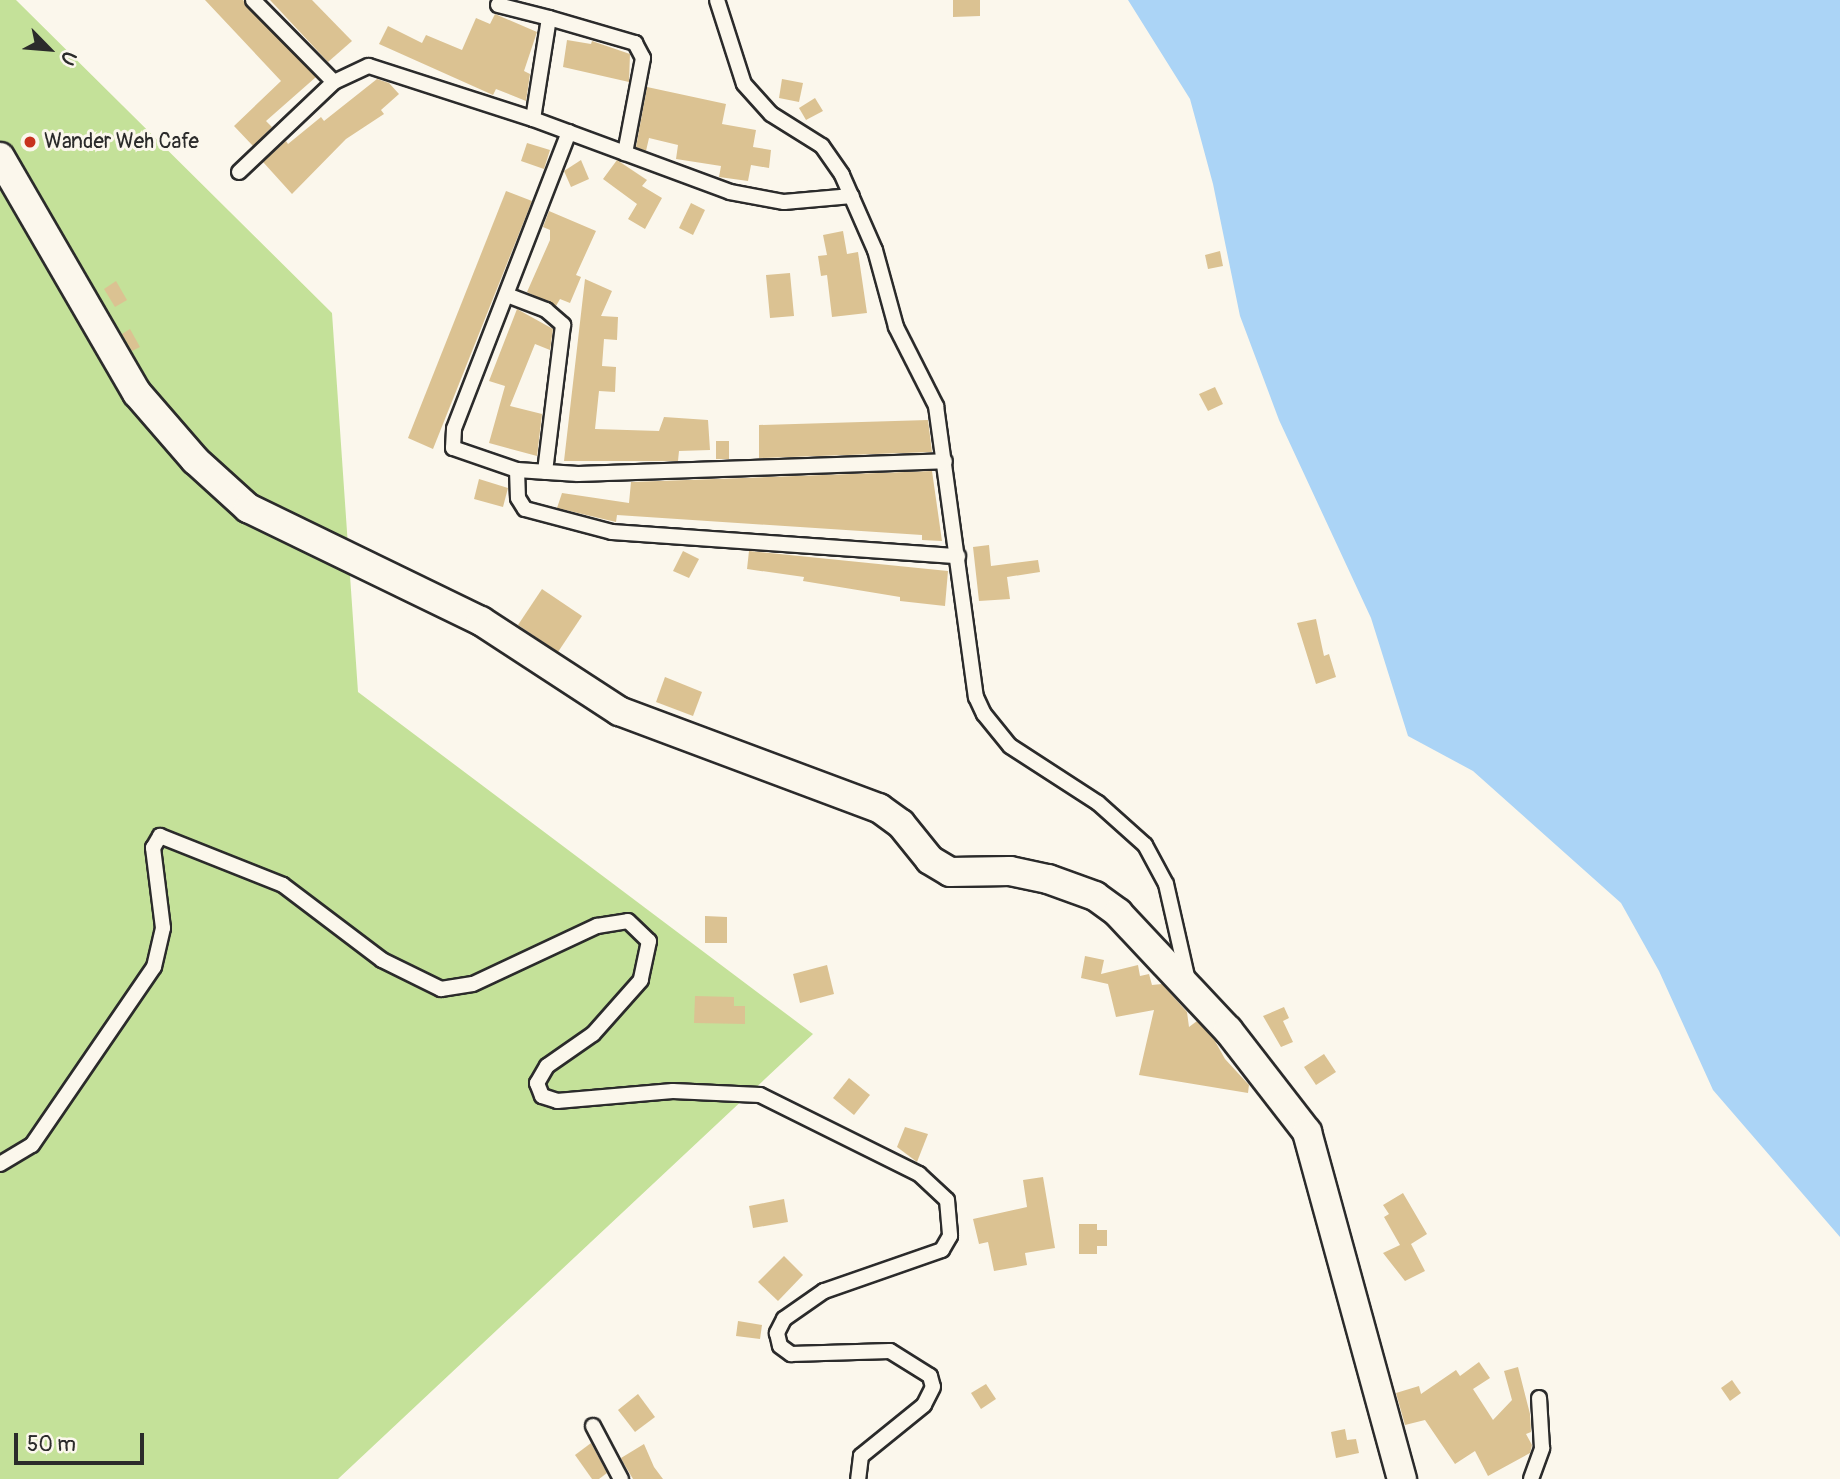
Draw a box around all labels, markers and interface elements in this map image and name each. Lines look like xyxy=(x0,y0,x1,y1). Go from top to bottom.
north arrow xyxy=(14,14,84,84)
text: U xyxy=(55,47,82,69)
place label: Wander Weh Cafe xyxy=(44,129,199,155)
marker: Wander Weh Cafe xyxy=(22,134,38,150)
scale bar xyxy=(18,1420,147,1464)
text: 50 m xyxy=(27,1431,76,1458)

